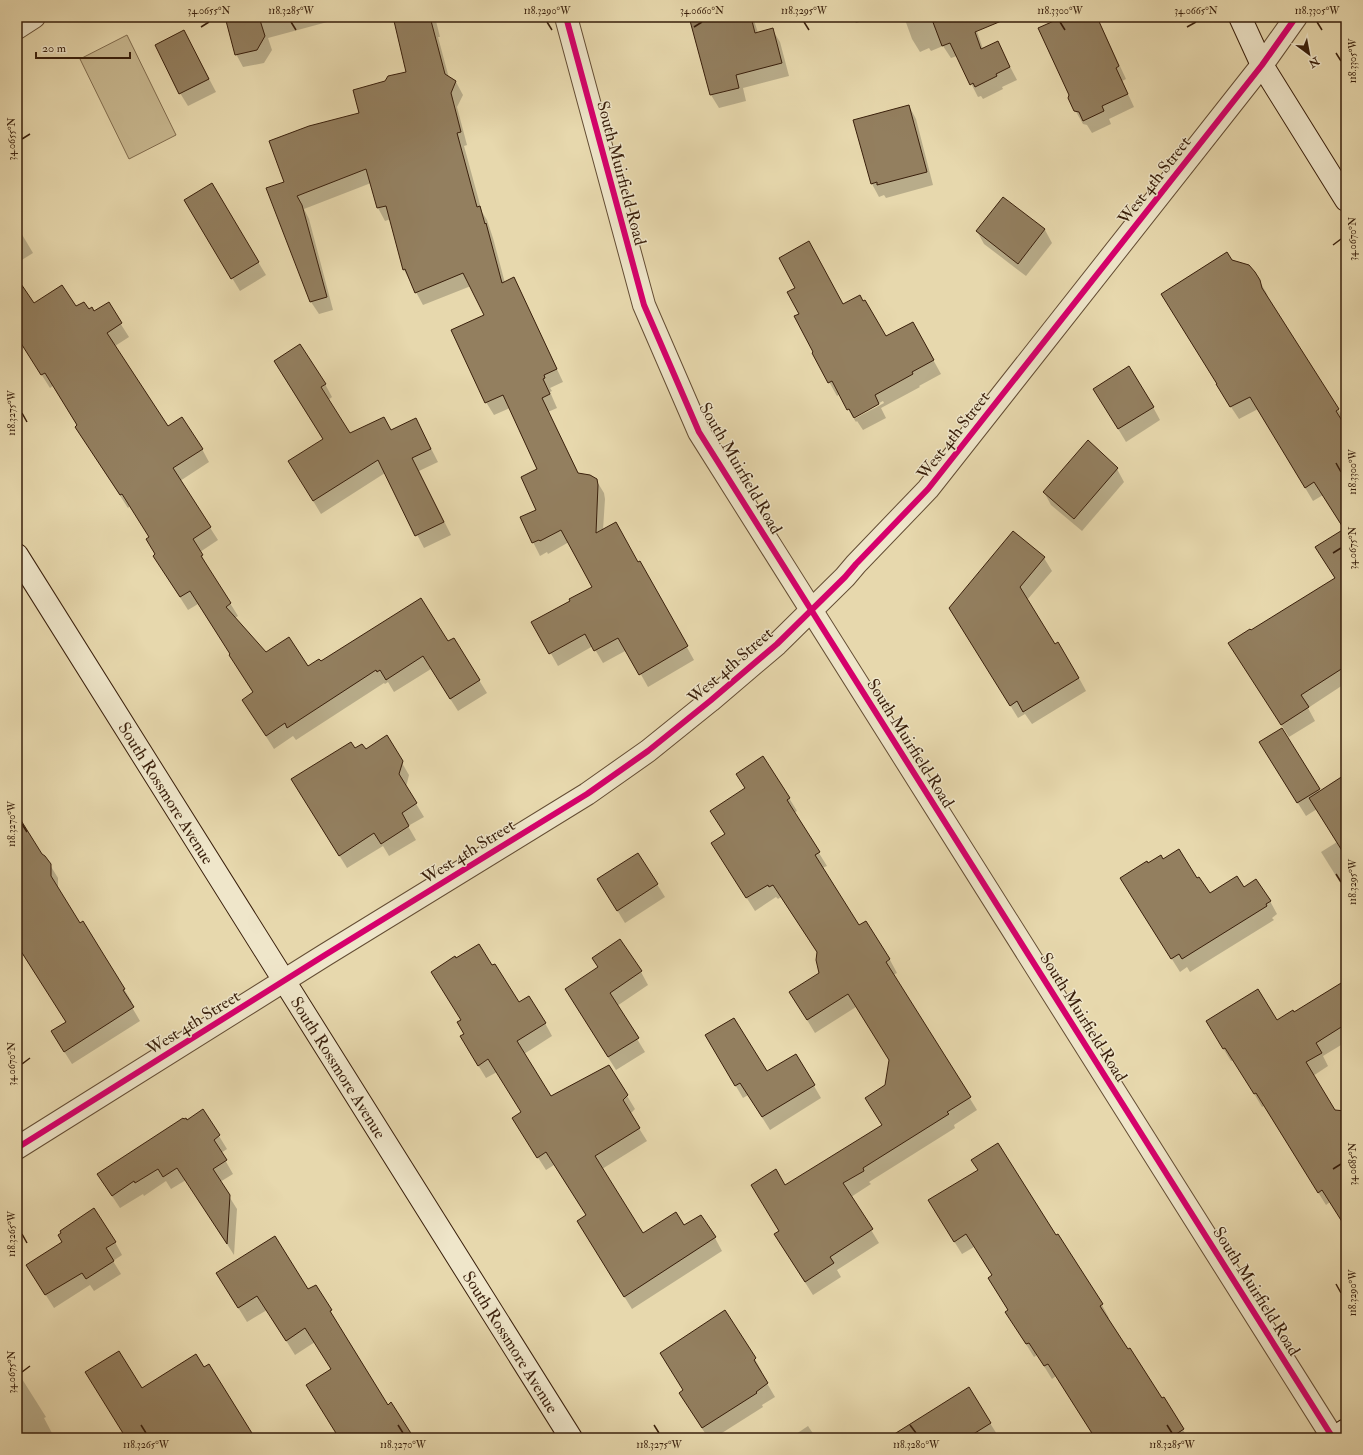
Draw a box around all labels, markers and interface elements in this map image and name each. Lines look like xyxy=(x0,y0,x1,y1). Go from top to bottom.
text: 34.0655°N xyxy=(188,5,230,17)
text: 118.3285°W xyxy=(268,5,315,17)
text: 118.3290°W xyxy=(524,5,571,17)
text: 34.0660°N xyxy=(680,5,724,17)
text: 118.3295°W xyxy=(781,5,828,17)
text: 118.3300°W xyxy=(1037,5,1084,17)
text: 34.0665°N xyxy=(1174,5,1218,17)
text: 118.3305°W xyxy=(1295,5,1340,17)
scale bar xyxy=(36,34,130,60)
north arrow xyxy=(1289,34,1329,74)
text: 118.3305°W xyxy=(1347,38,1359,83)
text: 20 m xyxy=(42,41,67,56)
text: N xyxy=(1305,53,1323,71)
street label: South Muirfield Road xyxy=(592,99,651,248)
text: 34.0655°N xyxy=(6,118,18,160)
street label: West 4th Street xyxy=(1113,132,1196,229)
text: 34.0670°N xyxy=(1347,217,1359,261)
street label: West 4th Street xyxy=(912,387,995,484)
text: 118.3275°W xyxy=(6,390,18,436)
street label: South Muirfield Road xyxy=(694,399,787,538)
text: 118.3300°W xyxy=(1347,448,1359,495)
text: 34.0675°N xyxy=(1347,526,1359,569)
street label: West 4th Street xyxy=(683,622,778,709)
street label: South Muirfield Road xyxy=(862,675,959,812)
street label: South Rossmore Avenue xyxy=(113,718,218,868)
text: 118.3270°W xyxy=(6,800,18,847)
street label: West 4th Street xyxy=(417,814,519,889)
text: 118.3295°W xyxy=(1347,858,1359,905)
street label: South Muirfield Road xyxy=(1035,949,1132,1086)
street label: West 4th Street xyxy=(142,985,244,1060)
street label: South Rossmore Avenue xyxy=(286,993,391,1143)
text: 34.0670°N xyxy=(6,1042,18,1086)
text: 34.0685°N xyxy=(1347,1142,1359,1186)
text: 118.3265°W xyxy=(6,1210,18,1257)
street label: South Muirfield Road xyxy=(1208,1223,1305,1360)
street label: South Rossmore Avenue xyxy=(458,1267,563,1417)
text: 118.3290°W xyxy=(1347,1269,1359,1316)
text: 34.0675°N xyxy=(6,1350,18,1393)
text: 118.3265°W xyxy=(123,1439,170,1451)
text: 118.3270°W xyxy=(380,1439,427,1451)
text: 118.3275°W xyxy=(636,1439,682,1451)
text: 118.3280°W xyxy=(893,1439,940,1451)
text: 118.3285°W xyxy=(1149,1439,1196,1451)

